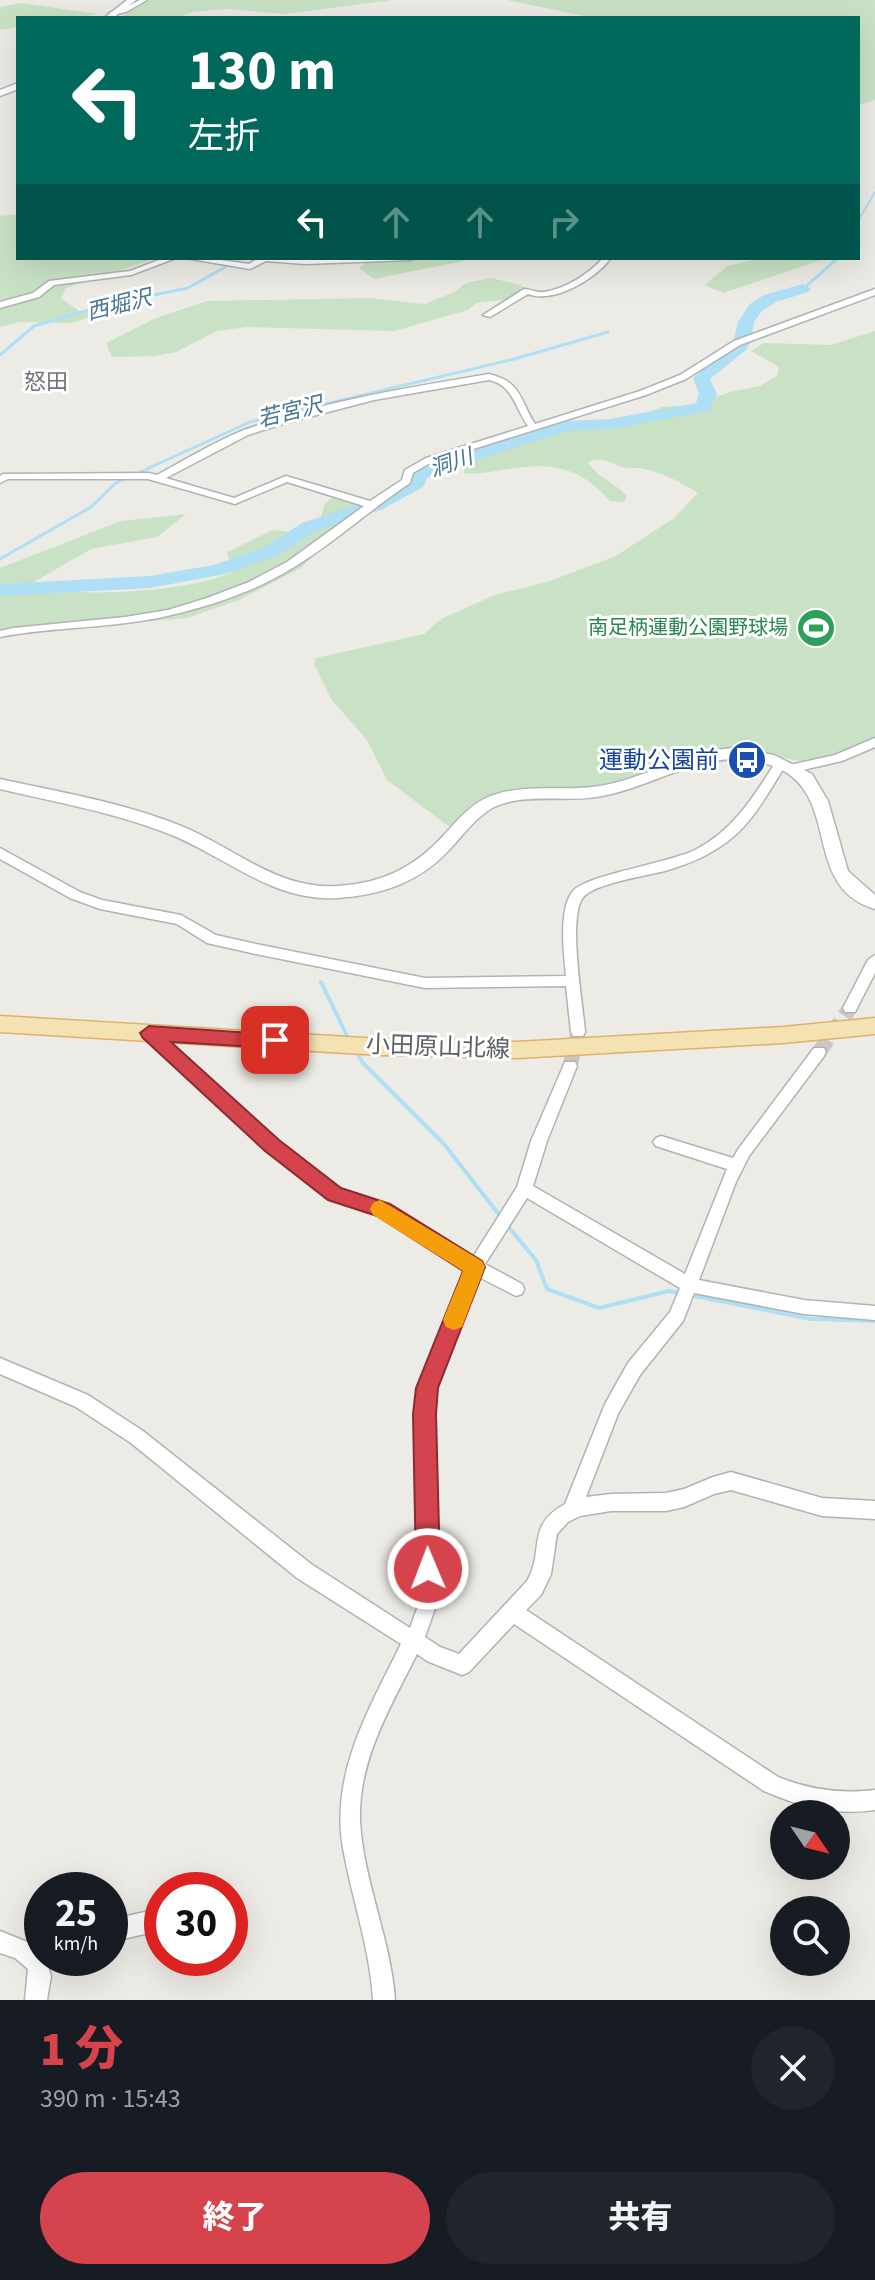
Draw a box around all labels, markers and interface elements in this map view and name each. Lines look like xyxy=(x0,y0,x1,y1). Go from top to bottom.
text: 130 m xyxy=(188,32,336,111)
icon: left xyxy=(56,48,160,152)
text: 左折 xyxy=(188,111,260,162)
icon: left xyxy=(290,200,334,244)
icon: ahead xyxy=(374,200,418,244)
icon: ahead xyxy=(458,200,502,244)
icon: right xyxy=(542,200,586,244)
water label: 西堀沢 xyxy=(83,281,158,329)
district label: 怒田 xyxy=(24,366,68,398)
water label: 若宮沢 xyxy=(254,388,329,436)
water label: 洞川 xyxy=(425,440,479,485)
sports icon: 南足柄運動公園野球場 xyxy=(795,607,837,649)
place label: 南足柄運動公園野球場 xyxy=(588,614,788,642)
bus stop icon: 運動公園前 xyxy=(726,739,768,781)
place label: 運動公園前 xyxy=(599,743,719,778)
pin xyxy=(241,1006,309,1074)
icon: arrive xyxy=(253,1018,297,1062)
street label: 小田原山北線 xyxy=(365,1027,511,1067)
position arrow xyxy=(386,1527,470,1611)
north arrow xyxy=(770,1800,850,1880)
map controls xyxy=(770,1800,850,1976)
speed limit sign: 30 xyxy=(144,1872,248,1976)
text: 25 xyxy=(55,1885,97,1942)
button: search xyxy=(770,1896,850,1976)
text: km/h xyxy=(54,1930,98,1958)
text: 1 分 xyxy=(40,2016,123,2084)
button: close xyxy=(751,2026,835,2110)
text: 390 m · 15:43 xyxy=(40,2080,181,2117)
button: 終了 xyxy=(40,2172,430,2264)
button: 共有 xyxy=(446,2172,835,2264)

